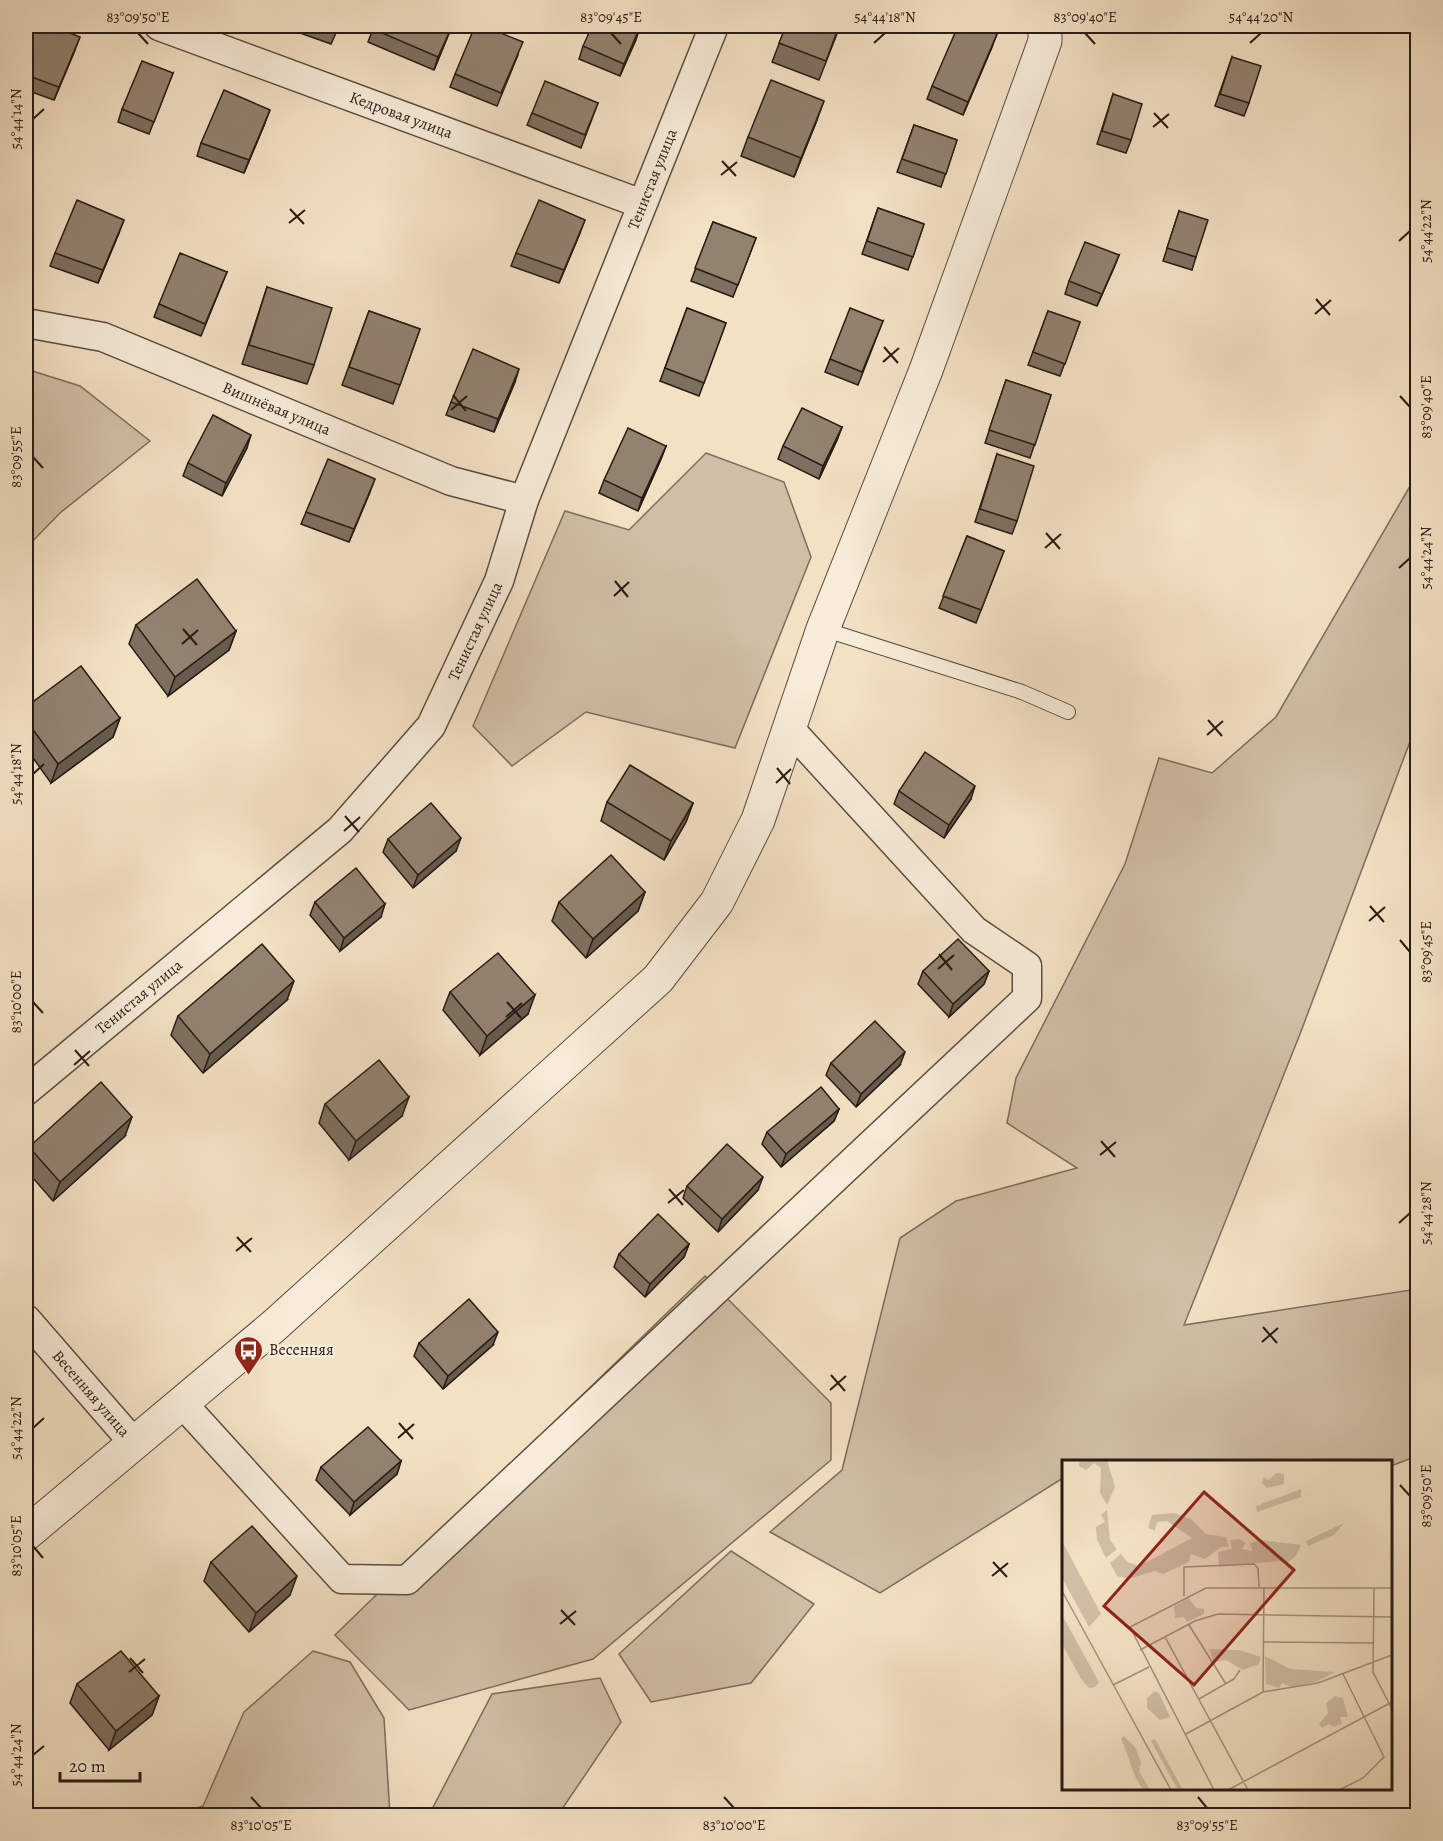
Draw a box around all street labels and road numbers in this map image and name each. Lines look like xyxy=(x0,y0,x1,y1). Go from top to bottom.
street label: Кедровая улица xyxy=(347,86,456,144)
street label: Тенистая улица xyxy=(622,125,683,233)
street label: Вишнёвая улица xyxy=(219,377,335,441)
street label: Тенистая улица xyxy=(443,578,508,685)
street label: Тенистая улица xyxy=(91,954,188,1040)
street label: Весенняя улица xyxy=(47,1345,135,1442)

